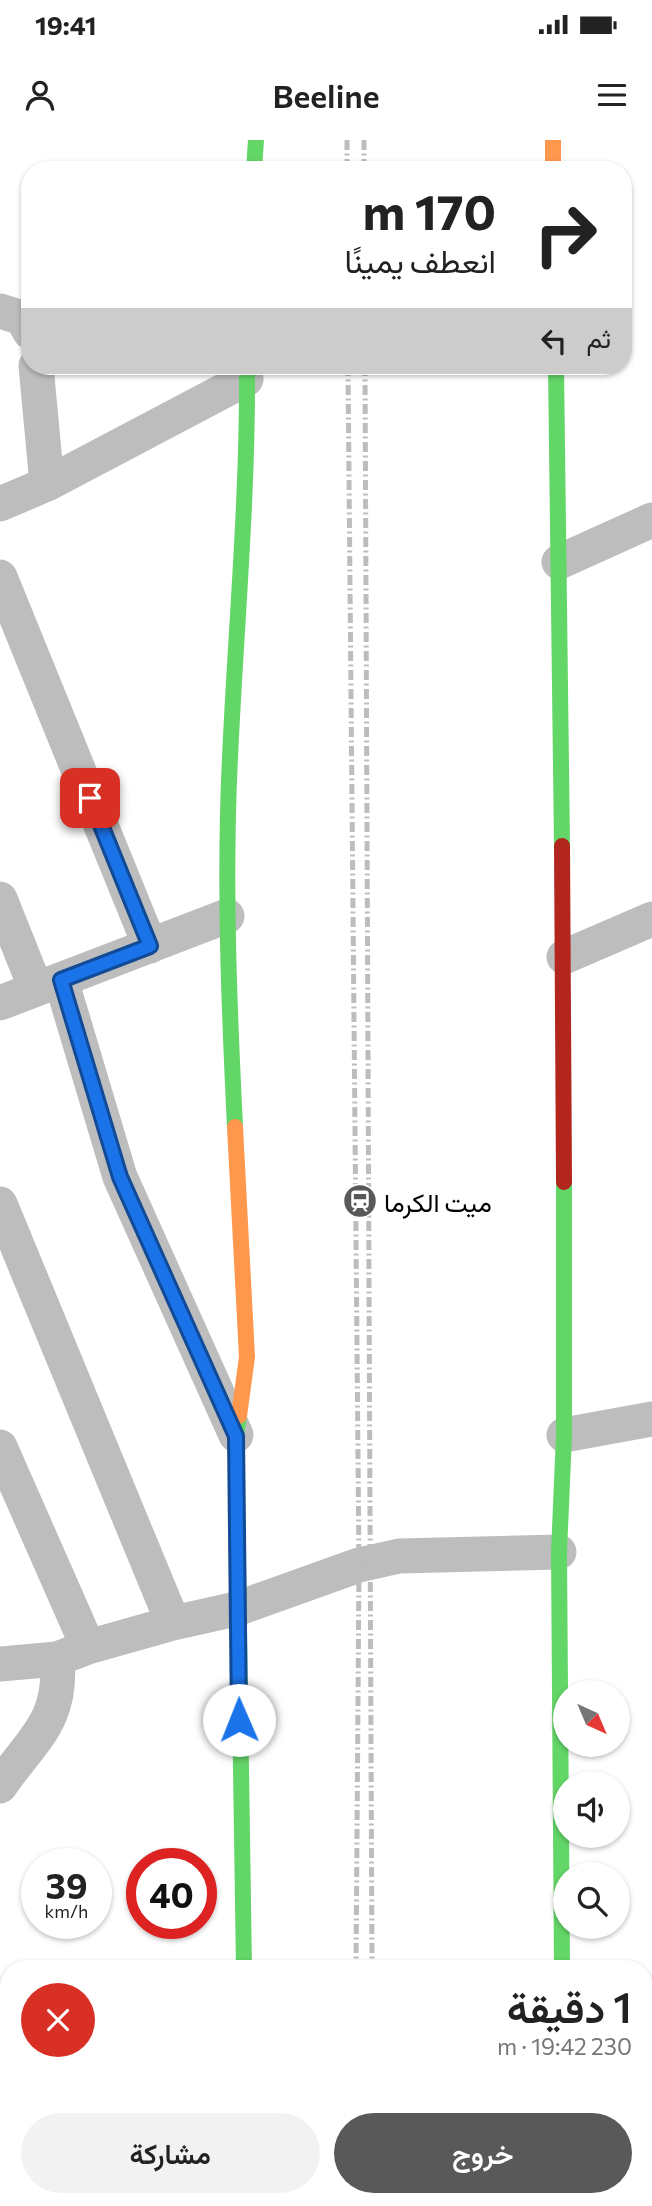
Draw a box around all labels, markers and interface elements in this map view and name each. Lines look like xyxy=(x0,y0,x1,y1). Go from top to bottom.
text: 19:41 xyxy=(35,9,97,40)
text: Beeline xyxy=(272,75,380,115)
icon: person xyxy=(21,76,59,114)
icon: menu xyxy=(593,76,631,114)
text: 170 m xyxy=(363,180,496,240)
icon: right xyxy=(520,189,611,280)
text: انعطف يمينًا xyxy=(345,240,496,280)
icon: left xyxy=(535,322,573,360)
text: ثم xyxy=(587,322,611,353)
pin xyxy=(60,768,120,828)
icon: arrive xyxy=(71,779,109,817)
station icon: ميت الكرما xyxy=(341,1182,379,1220)
place label: ميت الكرما xyxy=(384,1186,492,1219)
north arrow xyxy=(553,1680,630,1757)
map controls xyxy=(553,1680,630,1939)
position arrow xyxy=(202,1683,276,1757)
button: sound xyxy=(553,1771,630,1848)
speed limit sign: 40 xyxy=(126,1848,217,1939)
button: search xyxy=(553,1862,630,1939)
text: 39 xyxy=(46,1863,87,1906)
text: km/h xyxy=(45,1900,88,1922)
text: 1 دقيقة xyxy=(507,1980,632,2032)
button: close xyxy=(21,1983,95,2057)
text: 230 m · 19:42 xyxy=(497,2032,632,2060)
button: مشاركة xyxy=(21,2113,320,2193)
button: خروج xyxy=(334,2113,632,2193)

